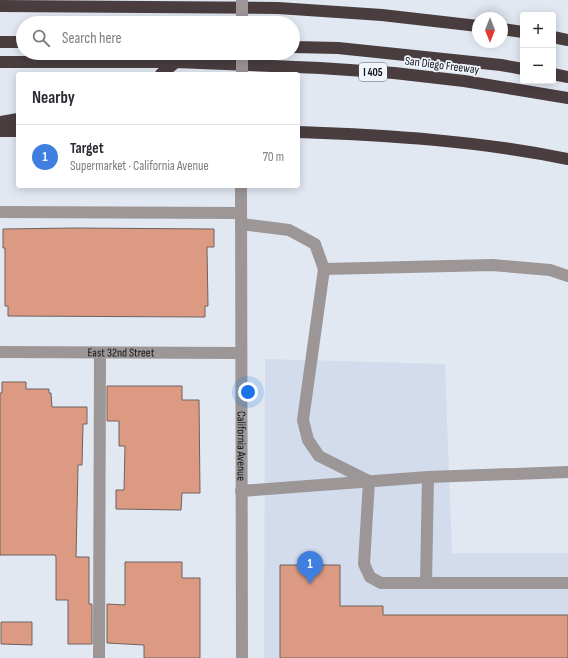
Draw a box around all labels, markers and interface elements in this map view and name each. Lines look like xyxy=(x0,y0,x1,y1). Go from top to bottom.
north arrow xyxy=(472,12,508,48)
map controls xyxy=(520,12,556,84)
button: + xyxy=(520,12,556,48)
search box xyxy=(16,16,300,60)
icon: search xyxy=(30,27,52,49)
text: Search here xyxy=(62,29,122,48)
button: − xyxy=(520,48,556,84)
street label: San Diego Freeway xyxy=(404,54,480,78)
road number: I 405 xyxy=(359,63,387,81)
text: Nearby xyxy=(32,88,75,108)
text: Target xyxy=(70,139,104,158)
text: 1 xyxy=(42,149,48,165)
text: 70 m xyxy=(263,149,284,165)
text: Supermarket · California Avenue xyxy=(70,158,209,174)
street label: East 32nd Street xyxy=(88,345,155,361)
your location xyxy=(238,382,258,402)
street label: California Avenue xyxy=(233,411,249,481)
pin: 1 xyxy=(297,551,323,584)

